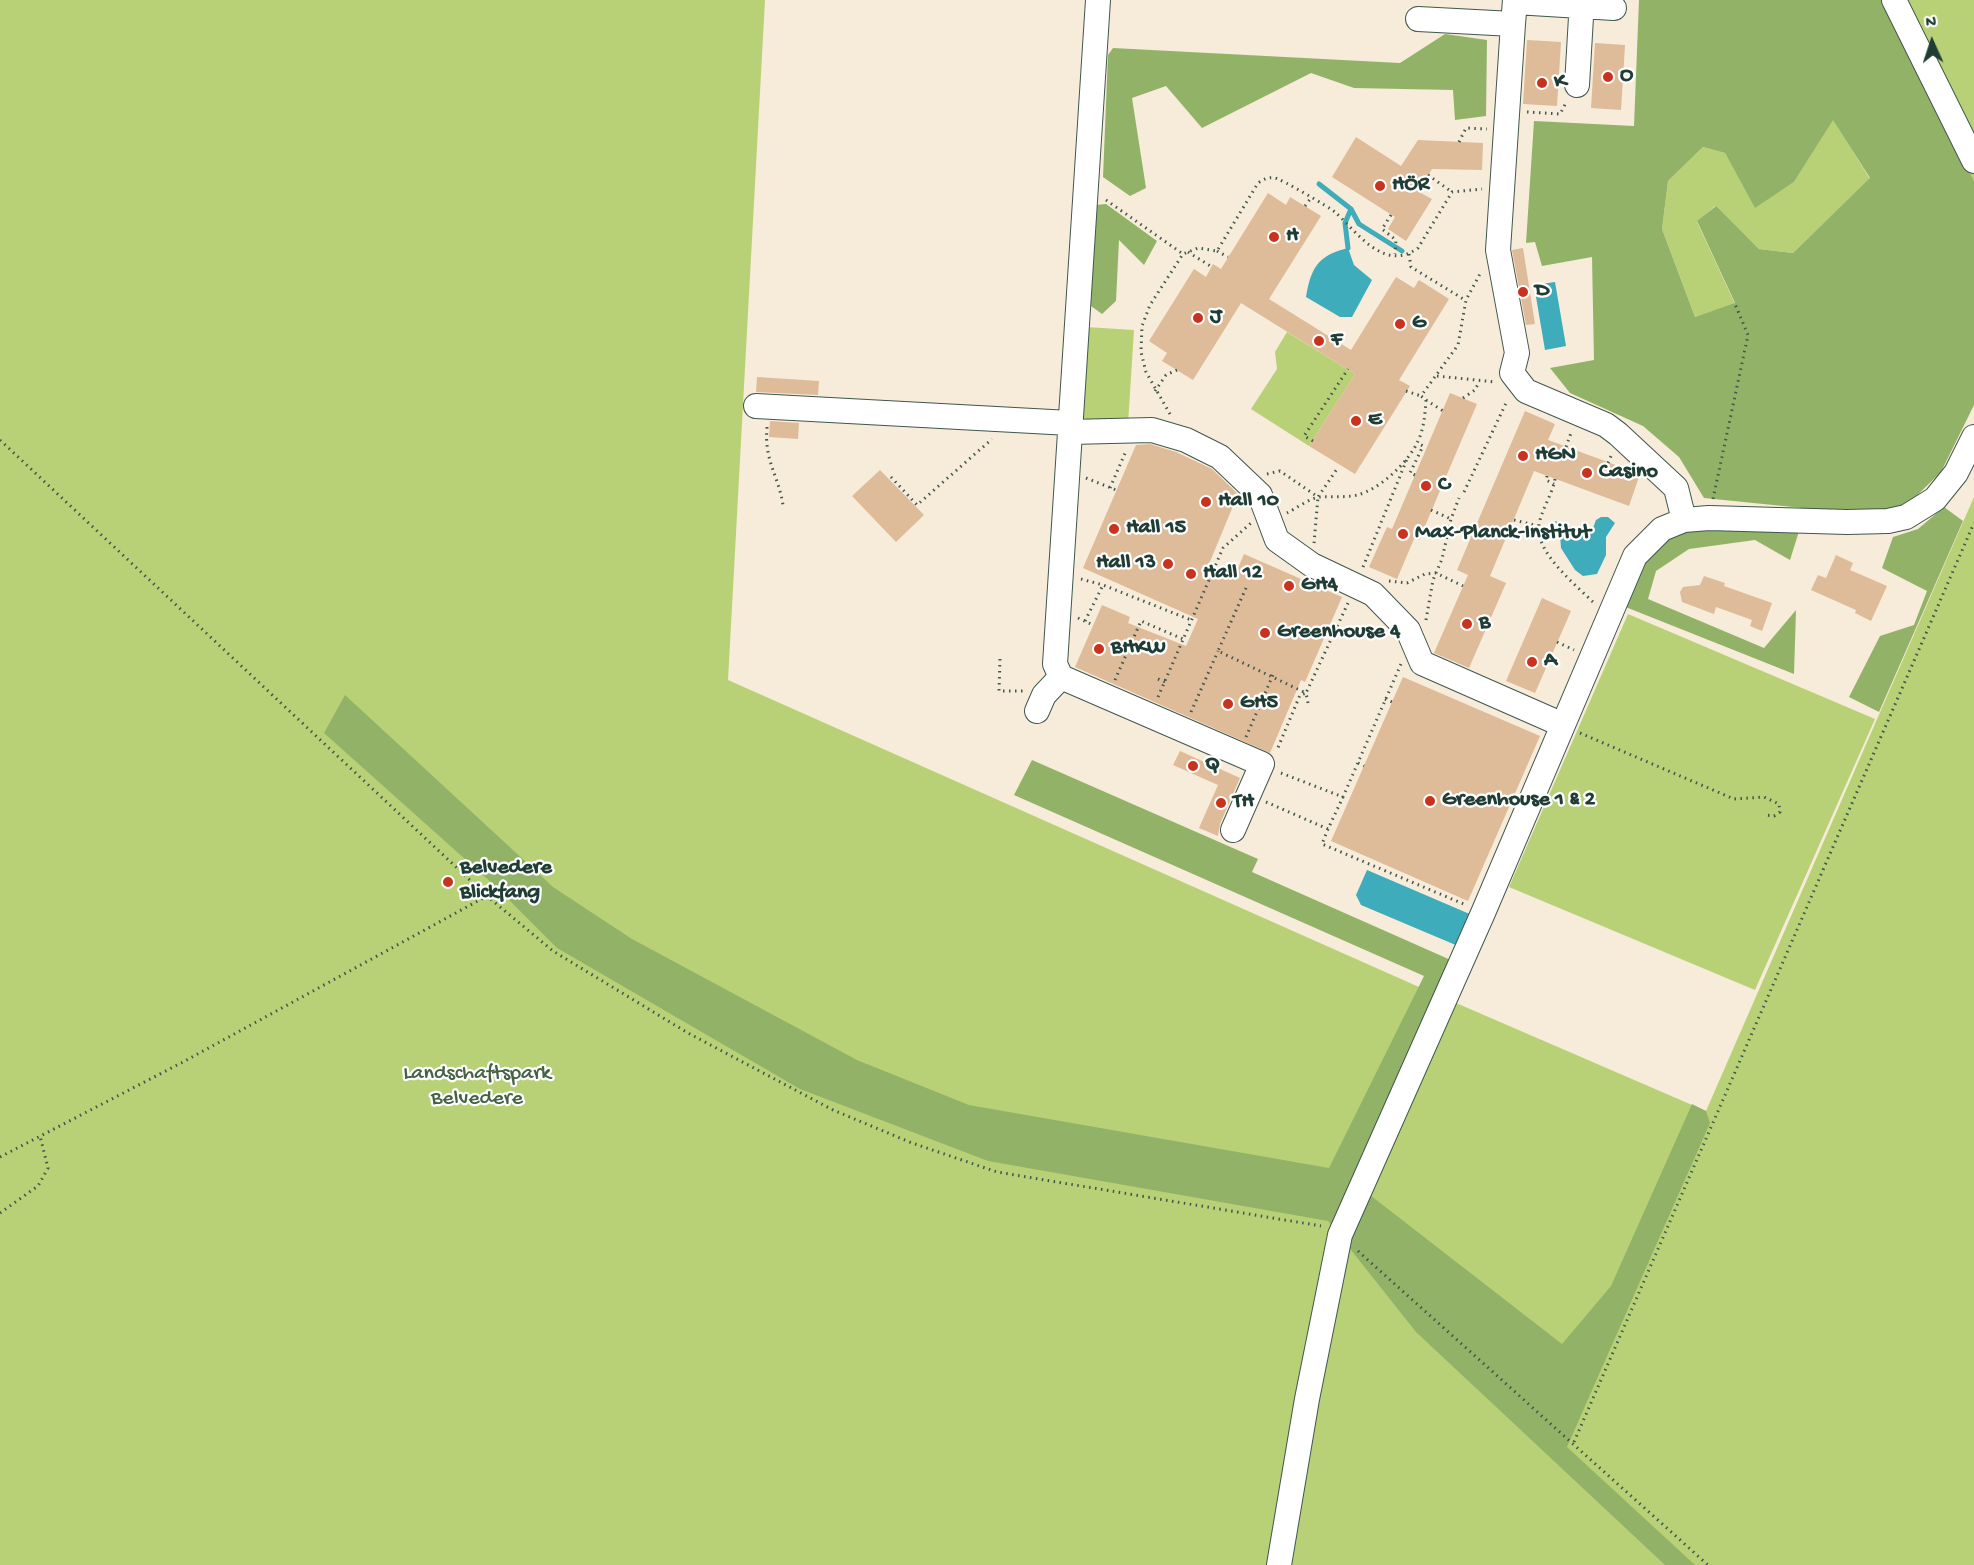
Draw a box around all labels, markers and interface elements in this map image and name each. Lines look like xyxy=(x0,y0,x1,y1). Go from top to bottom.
north arrow xyxy=(1902,12,1962,72)
text: N xyxy=(1925,14,1937,33)
place label: O xyxy=(1620,64,1633,90)
place label: K xyxy=(1554,70,1566,96)
marker: O xyxy=(1601,70,1615,84)
marker: K xyxy=(1535,76,1549,90)
place label: HÖR xyxy=(1392,173,1429,199)
marker: HÖR xyxy=(1373,179,1387,193)
place label: H xyxy=(1286,224,1299,250)
marker: H xyxy=(1267,230,1281,244)
place label: D xyxy=(1535,279,1549,305)
marker: D xyxy=(1516,285,1530,299)
place label: J xyxy=(1210,305,1222,331)
marker: J xyxy=(1191,311,1205,325)
place label: G xyxy=(1412,311,1426,337)
marker: G xyxy=(1393,317,1407,331)
place label: F xyxy=(1331,328,1342,354)
marker: F xyxy=(1312,334,1326,348)
place label: E xyxy=(1368,408,1382,434)
marker: E xyxy=(1349,414,1363,428)
place label: HGN xyxy=(1535,443,1576,469)
marker: HGN xyxy=(1516,449,1530,463)
place label: Casino xyxy=(1599,460,1658,486)
marker: Casino xyxy=(1580,466,1594,480)
place label: C xyxy=(1438,473,1450,499)
marker: C xyxy=(1419,479,1433,493)
place label: Hall 10 xyxy=(1218,489,1279,515)
marker: Hall 10 xyxy=(1199,495,1213,509)
place label: Hall 15 xyxy=(1126,516,1186,542)
place label: Max-Planck-Institut xyxy=(1415,521,1591,547)
marker: Hall 15 xyxy=(1107,522,1121,536)
marker: Max-Planck-Institut xyxy=(1396,527,1410,541)
place label: Hall 13 xyxy=(1096,551,1156,577)
marker: Hall 13 xyxy=(1161,557,1175,571)
place label: Hall 12 xyxy=(1203,561,1262,587)
marker: Hall 12 xyxy=(1184,567,1198,581)
place label: GH4 xyxy=(1301,573,1338,599)
marker: GH4 xyxy=(1282,579,1296,593)
place label: B xyxy=(1479,611,1490,637)
marker: B xyxy=(1460,617,1474,631)
place label: Greenhouse 4 xyxy=(1277,620,1400,646)
marker: Greenhouse 4 xyxy=(1258,626,1272,640)
place label: BHKW xyxy=(1111,636,1166,662)
marker: BHKW xyxy=(1092,642,1106,656)
place label: A xyxy=(1544,649,1557,675)
marker: A xyxy=(1525,655,1539,669)
place label: GH5 xyxy=(1240,691,1278,717)
marker: GH5 xyxy=(1221,697,1235,711)
place label: Q xyxy=(1205,753,1220,779)
marker: Q xyxy=(1186,759,1200,773)
place label: Greenhouse 1 & 2 xyxy=(1442,788,1595,814)
place label: TH xyxy=(1233,790,1254,816)
marker: Greenhouse 1 & 2 xyxy=(1423,794,1437,808)
marker: TH xyxy=(1214,796,1228,810)
place label: Belvedere Blickfang xyxy=(460,856,552,908)
marker: Belvedere Blickfang xyxy=(441,875,455,889)
park label: Landschaftspark Belvedere xyxy=(403,1062,551,1114)

